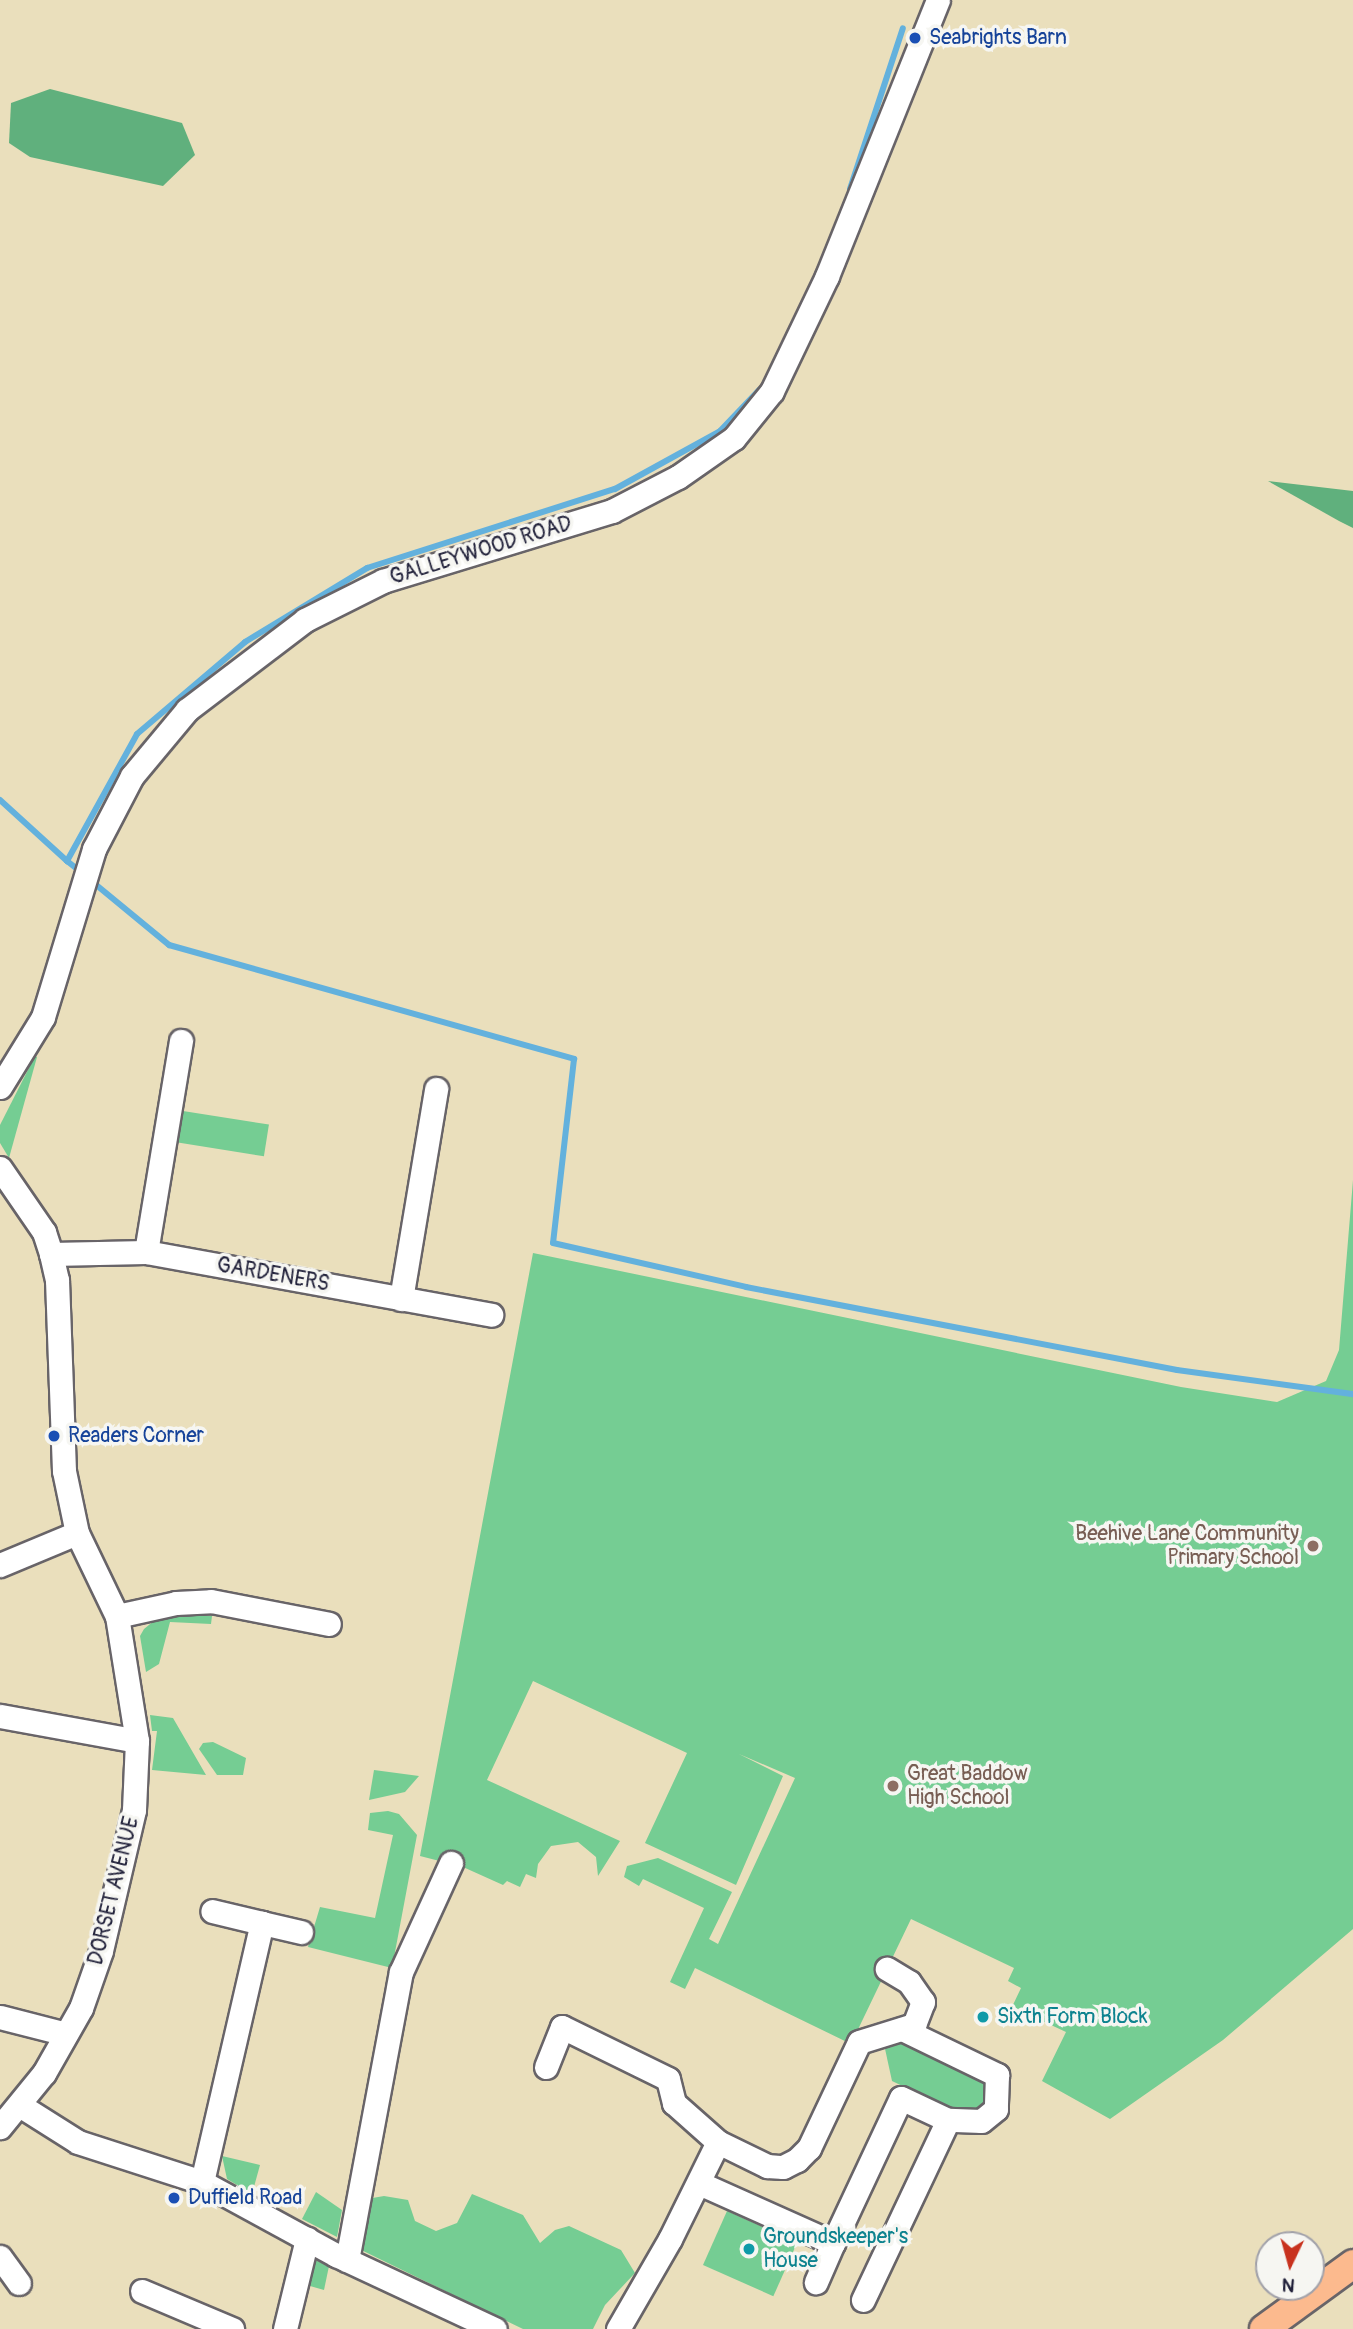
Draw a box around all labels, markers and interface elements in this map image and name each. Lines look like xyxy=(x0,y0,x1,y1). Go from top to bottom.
place label: Seabrights Barn xyxy=(929,25,1067,51)
marker: Seabrights Barn xyxy=(907,30,923,46)
street label: GALLEYWOOD ROAD xyxy=(387,511,575,591)
street label: GARDENERS xyxy=(215,1253,331,1297)
place label: Readers Corner xyxy=(68,1423,204,1449)
marker: Readers Corner xyxy=(46,1428,62,1444)
place label: Beehive Lane Community Primary School xyxy=(1075,1521,1299,1571)
marker: Beehive Lane Community Primary School xyxy=(1305,1538,1321,1554)
place label: Great Baddow High School xyxy=(907,1761,1028,1811)
marker: Great Baddow High School xyxy=(885,1778,901,1794)
street label: DORSET AVENUE xyxy=(83,1814,145,1968)
place label: Sixth Form Block xyxy=(997,2004,1148,2030)
marker: Sixth Form Block xyxy=(975,2009,991,2025)
place label: Duffield Road xyxy=(188,2185,302,2211)
marker: Duffield Road xyxy=(166,2190,182,2206)
place label: Groundskeeper's House xyxy=(763,2224,908,2274)
north arrow xyxy=(1255,2231,1325,2301)
marker: Groundskeeper's House xyxy=(741,2241,757,2257)
text: N xyxy=(1281,2272,1296,2297)

